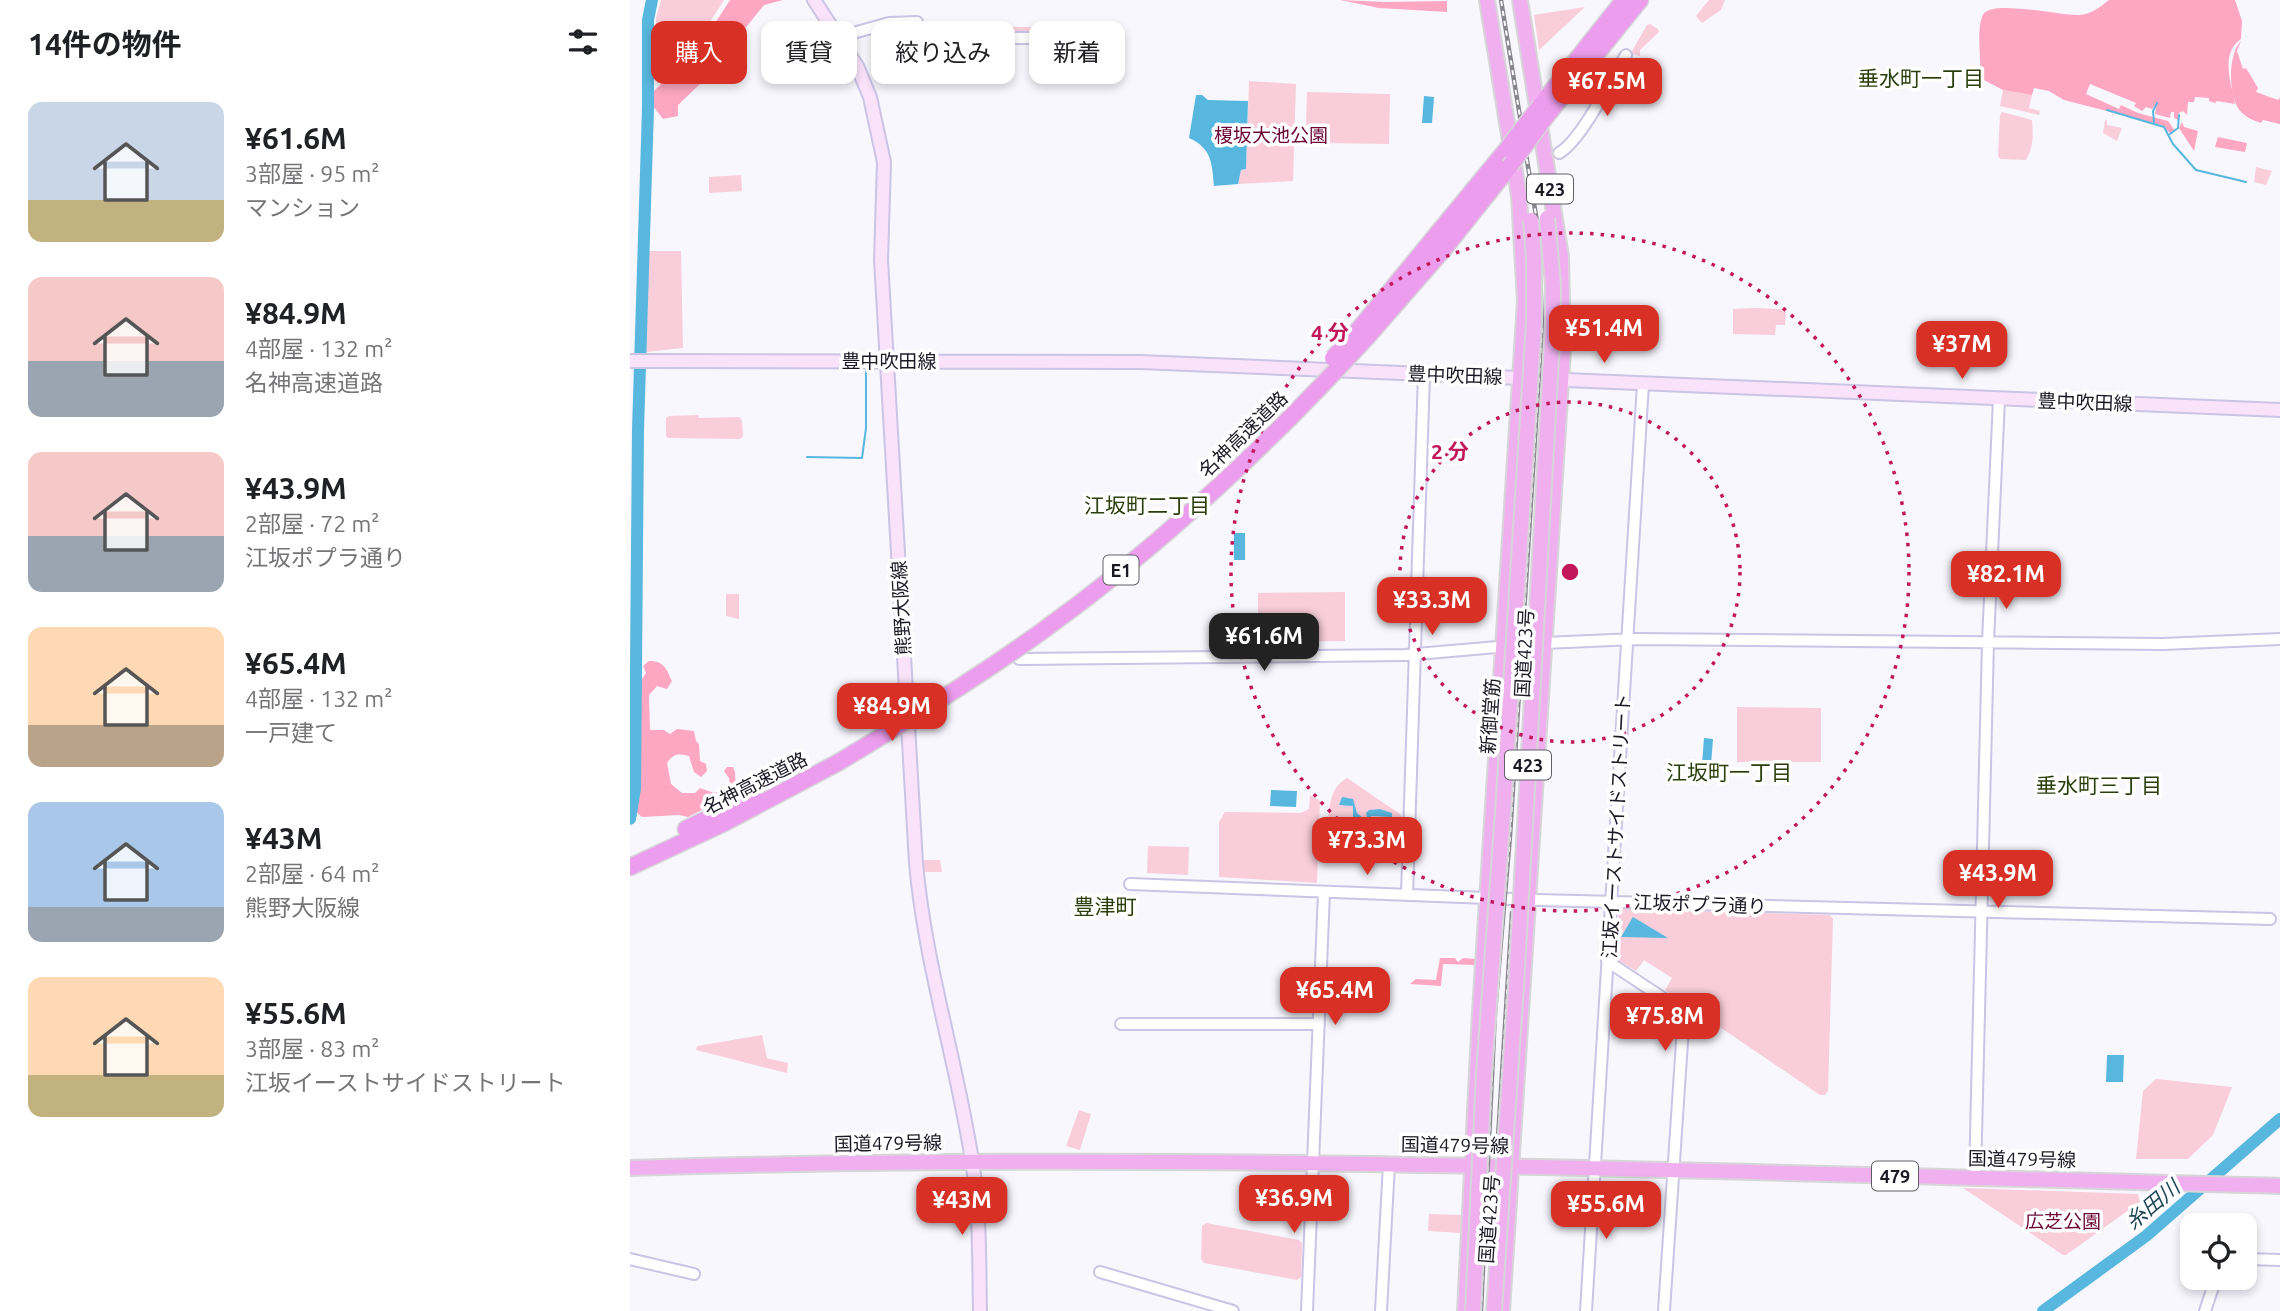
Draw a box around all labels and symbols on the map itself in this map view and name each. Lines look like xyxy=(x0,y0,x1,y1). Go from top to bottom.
pin: ¥67.5M xyxy=(1550,58,1664,118)
district label: 垂水町一丁目 xyxy=(1858,66,1984,90)
park label: 榎坂大池公園 xyxy=(1214,124,1328,146)
road number: 423 xyxy=(1527,174,1573,204)
pin: ¥51.4M xyxy=(1547,306,1661,365)
text: 4 分 xyxy=(1311,320,1349,344)
pin: ¥37M xyxy=(1921,322,2003,381)
street label: 豊中吹田線 xyxy=(841,350,937,372)
street label: 豊中吹田線 xyxy=(1407,362,1503,388)
street label: 名神高速道路 xyxy=(1194,386,1292,482)
street label: 豊中吹田線 xyxy=(2037,389,2133,415)
text: 2 分 xyxy=(1431,439,1469,463)
district label: 江坂町二丁目 xyxy=(1084,493,1210,517)
pin: ¥82.1M xyxy=(1949,552,2063,611)
road number: E1 xyxy=(1104,556,1138,584)
street label: 熊野大阪線 xyxy=(888,560,914,656)
centre of rings xyxy=(1558,560,1582,584)
pin: ¥33.3M xyxy=(1375,578,1489,637)
street label: 国道423号 xyxy=(1511,608,1537,698)
pin: ¥61.6M xyxy=(1207,614,1321,673)
street label: 新御堂筋 xyxy=(1476,677,1504,755)
pin: ¥84.9M xyxy=(835,684,949,743)
street label: 江坂イーストサイドストリート xyxy=(1598,693,1634,959)
street label: 名神高速道路 xyxy=(699,747,811,819)
road number: 423 xyxy=(1505,750,1551,780)
district label: 江坂町一丁目 xyxy=(1666,760,1792,784)
district label: 垂水町三丁目 xyxy=(2036,773,2162,797)
pin: ¥73.3M xyxy=(1310,818,1424,877)
pin: ¥43.9M xyxy=(1941,850,2055,910)
street label: 江坂ポプラ通り xyxy=(1633,891,1767,917)
district label: 豊津町 xyxy=(1074,894,1137,918)
pin: ¥65.4M xyxy=(1278,968,1392,1027)
pin: ¥75.8M xyxy=(1608,993,1722,1053)
street label: 国道479号線 xyxy=(834,1131,942,1155)
street label: 国道479号線 xyxy=(1401,1133,1509,1157)
street label: 国道479号線 xyxy=(1968,1147,2076,1171)
road number: 479 xyxy=(1872,1162,1918,1190)
water label: 糸田川 xyxy=(2120,1173,2185,1233)
street label: 国道423号 xyxy=(1475,1174,1503,1264)
pin: ¥36.9M xyxy=(1237,1176,1351,1235)
pin: ¥43M xyxy=(921,1178,1003,1237)
pin: ¥55.6M xyxy=(1549,1182,1663,1241)
park label: 広芝公園 xyxy=(2025,1210,2101,1232)

